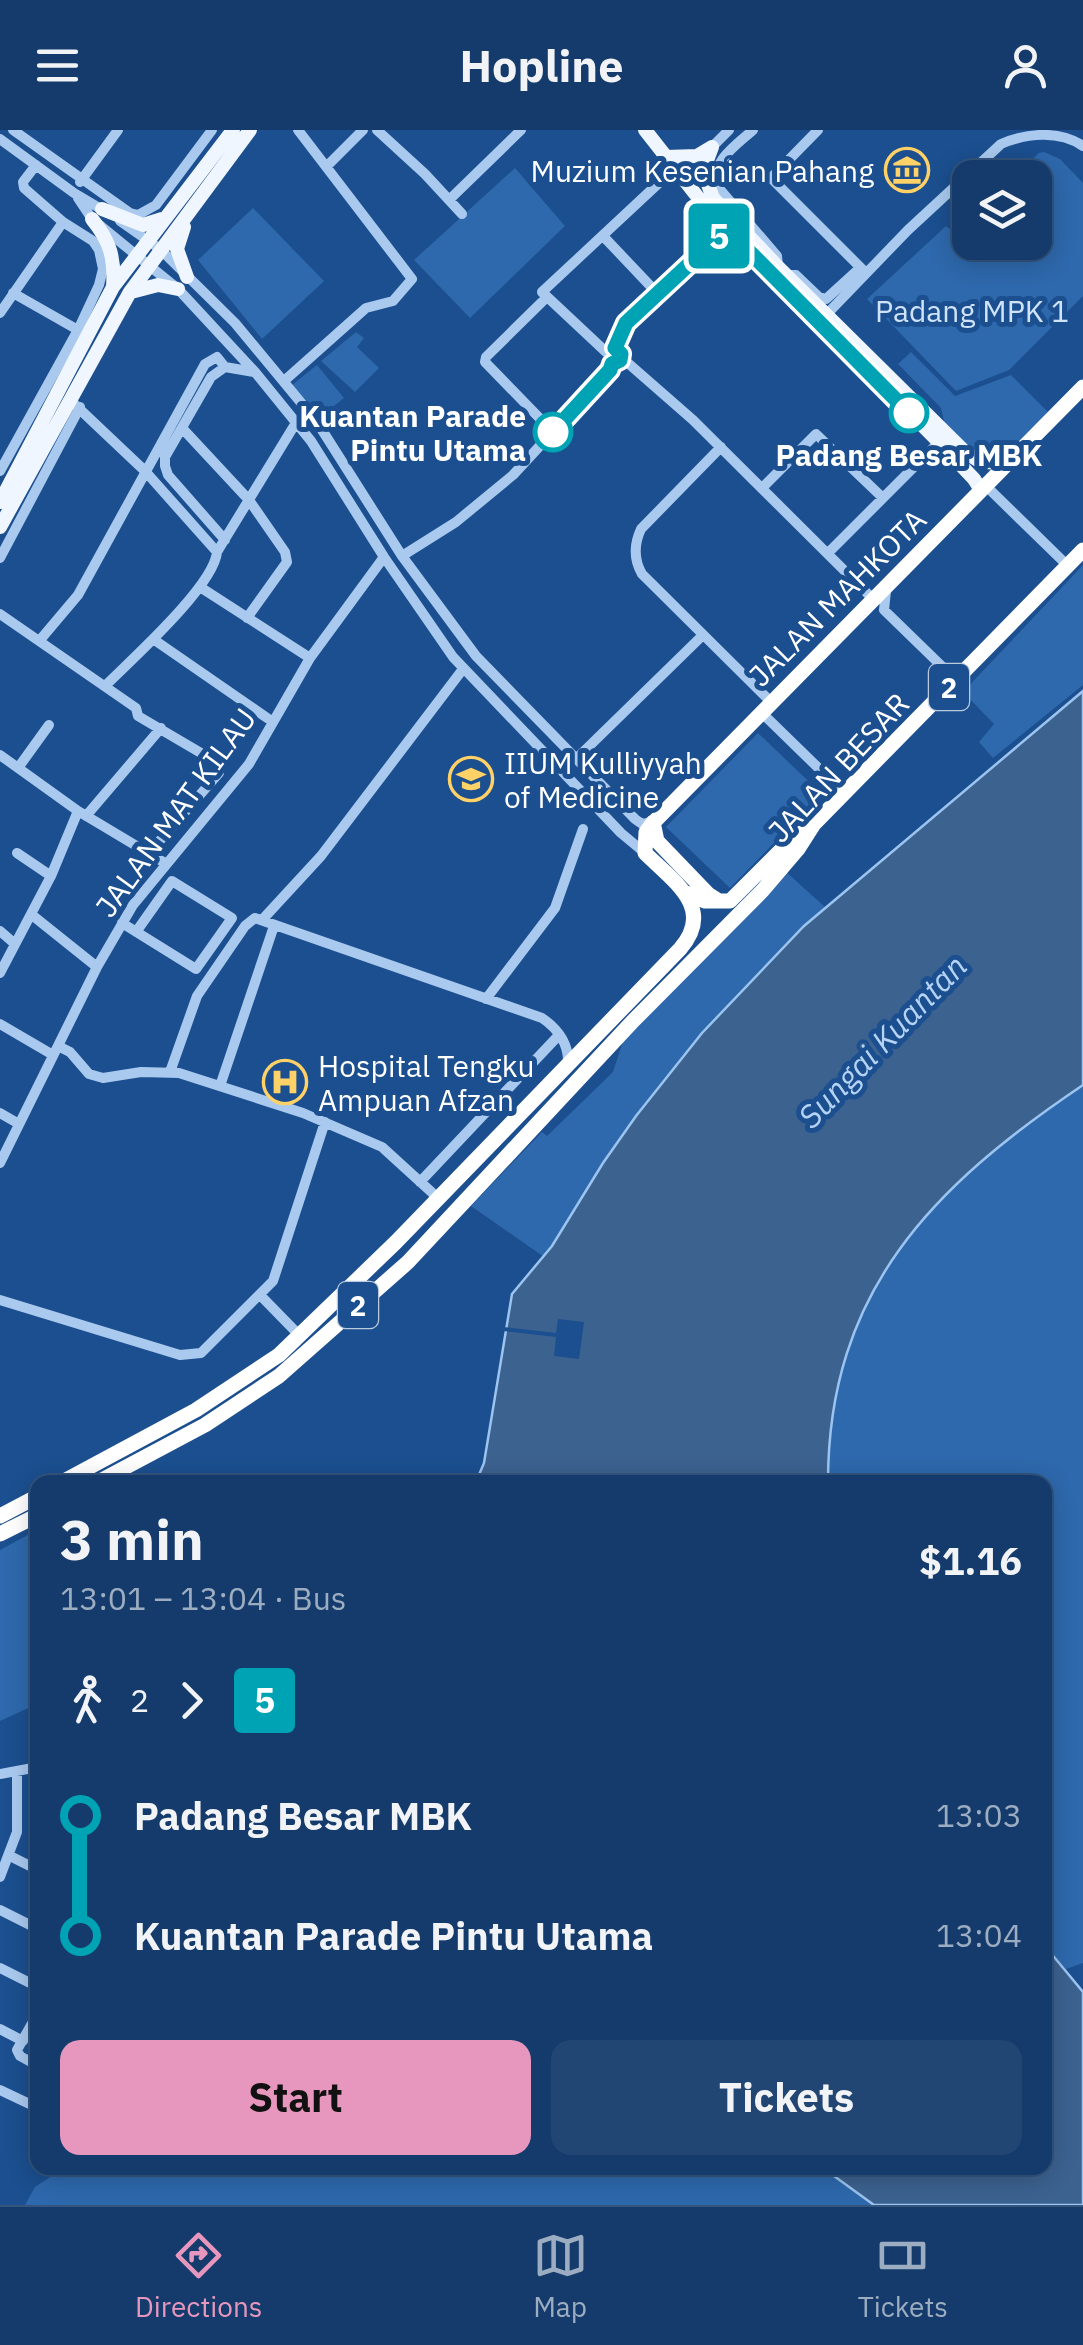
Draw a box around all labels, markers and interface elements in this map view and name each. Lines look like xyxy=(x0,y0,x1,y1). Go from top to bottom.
text: Hopline xyxy=(460,36,623,94)
icon: menu xyxy=(30,38,85,93)
icon: person xyxy=(998,38,1053,93)
museum icon: Muzium Kesenian Pahang xyxy=(884,147,930,193)
place label: Muzium Kesenian Pahang xyxy=(531,151,874,190)
map controls xyxy=(952,160,1052,260)
button: layers xyxy=(952,160,1052,260)
line badge: 5 xyxy=(686,204,752,268)
text: 5 xyxy=(708,213,730,259)
park label: Padang MPK 1 xyxy=(875,291,1069,330)
marker: Padang Besar MBK xyxy=(890,394,928,432)
place label: Kuantan Parade Pintu Utama xyxy=(299,396,526,469)
marker: Kuantan Parade Pintu Utama xyxy=(534,413,572,451)
place label: Padang Besar MBK xyxy=(776,435,1043,474)
street label: JALAN MAHKOTA xyxy=(740,500,934,694)
road number: 2 xyxy=(929,664,969,710)
street label: JALAN BESAR xyxy=(759,684,917,850)
street label: JALAN MAT KILAU xyxy=(86,700,264,924)
place label: IIUM Kulliyyah of Medicine xyxy=(504,743,702,816)
school or university icon: IIUM Kulliyyah of Medicine xyxy=(448,756,494,802)
water label: Sungai Kuantan xyxy=(789,945,975,1137)
place label: Hospital Tengku Ampuan Afzan xyxy=(318,1046,534,1119)
hospital icon: Hospital Tengku Ampuan Afzan xyxy=(262,1059,308,1105)
road number: 2 xyxy=(338,1282,378,1328)
text: 3 min xyxy=(60,1504,204,1575)
text: $1.16 xyxy=(919,1536,1022,1585)
text: 13:01 – 13:04 · Bus xyxy=(60,1577,346,1619)
icon: walk xyxy=(60,1673,115,1728)
icon: forward xyxy=(164,1673,219,1728)
text: 5 xyxy=(254,1677,275,1723)
text: 2 xyxy=(130,1679,149,1721)
text: Padang Besar MBK xyxy=(134,1791,472,1840)
text: 13:03 xyxy=(936,1794,1022,1836)
text: Kuantan Parade Pintu Utama xyxy=(134,1911,653,1960)
text: 13:04 xyxy=(936,1914,1022,1956)
button: Start xyxy=(60,2040,531,2155)
button: Tickets xyxy=(551,2040,1022,2155)
tab: Directions xyxy=(135,2228,262,2325)
tab: Map xyxy=(533,2228,588,2325)
tab: Tickets xyxy=(858,2228,948,2325)

